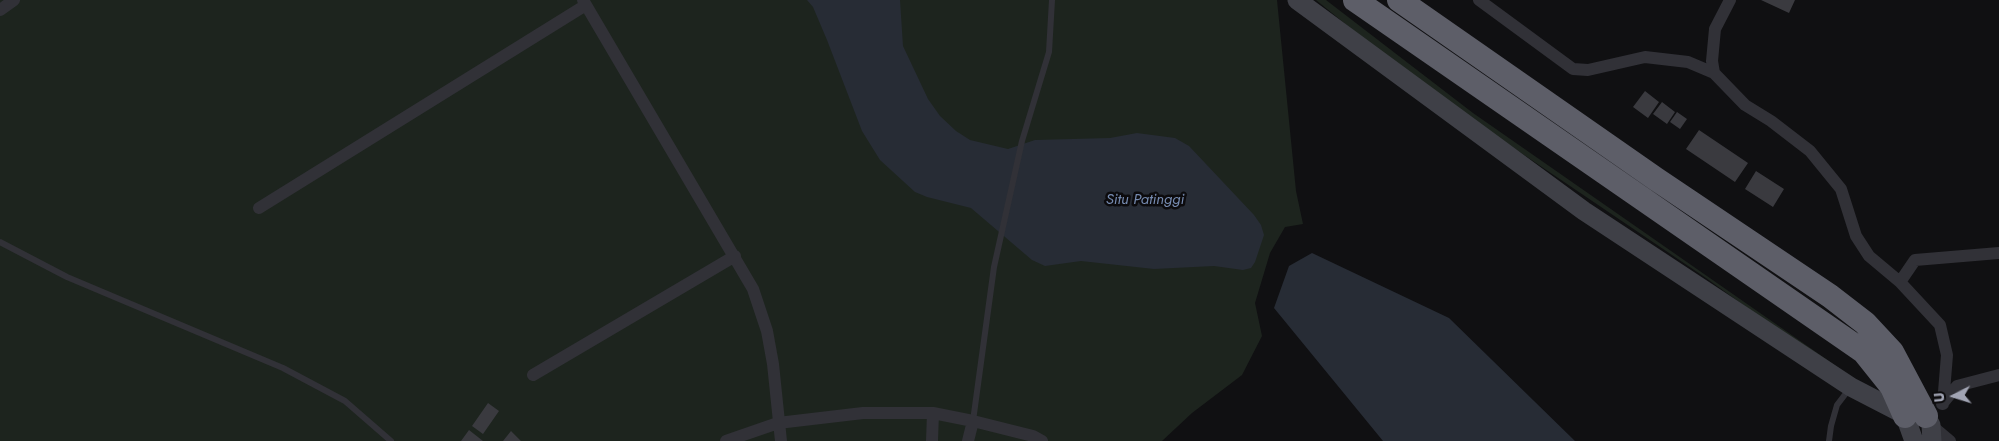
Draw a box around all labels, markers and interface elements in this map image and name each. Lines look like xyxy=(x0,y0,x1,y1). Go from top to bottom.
water label: Situ Patinggi xyxy=(1106,191,1184,209)
north arrow xyxy=(1929,371,1979,421)
text: U xyxy=(1929,392,1949,403)

